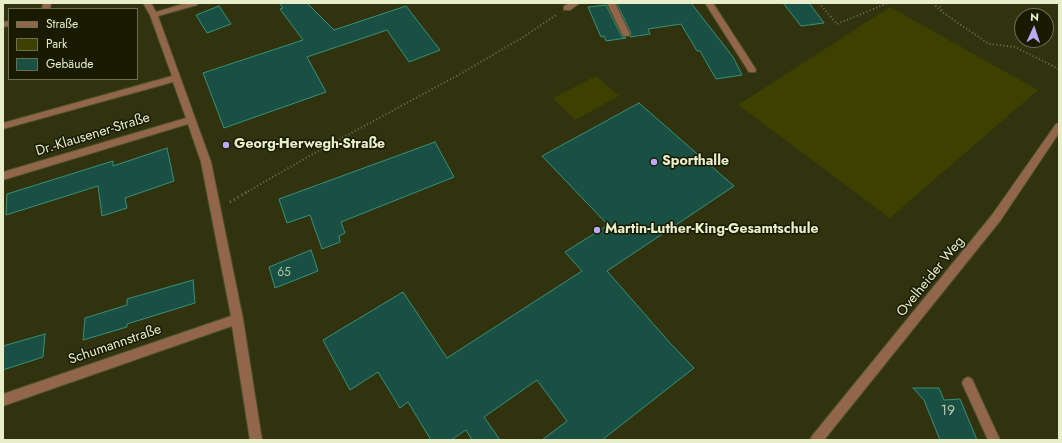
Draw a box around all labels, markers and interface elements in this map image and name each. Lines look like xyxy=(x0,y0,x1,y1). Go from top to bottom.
legend xyxy=(8,8,138,80)
north arrow xyxy=(1014,8,1054,48)
text: N xyxy=(1030,9,1039,25)
text: Straße xyxy=(46,15,78,33)
text: Park xyxy=(46,35,67,53)
text: Gebäude xyxy=(46,55,93,73)
street label: Dr.-Klausener-Straße xyxy=(34,110,152,160)
place label: Georg-Herwegh-Straße xyxy=(234,137,385,153)
marker: Georg-Herwegh-Straße xyxy=(221,140,231,150)
place label: Sporthalle xyxy=(662,154,729,170)
marker: Sporthalle xyxy=(649,157,659,167)
place label: Martin-Luther-King-Gesamtschule xyxy=(605,222,818,238)
marker: Martin-Luther-King-Gesamtschule xyxy=(592,225,602,235)
street label: Ovelheider Weg xyxy=(894,234,968,320)
house number: 65 xyxy=(277,266,291,280)
street label: Schumannstraße xyxy=(66,321,164,369)
house number: 19 xyxy=(941,404,955,420)

